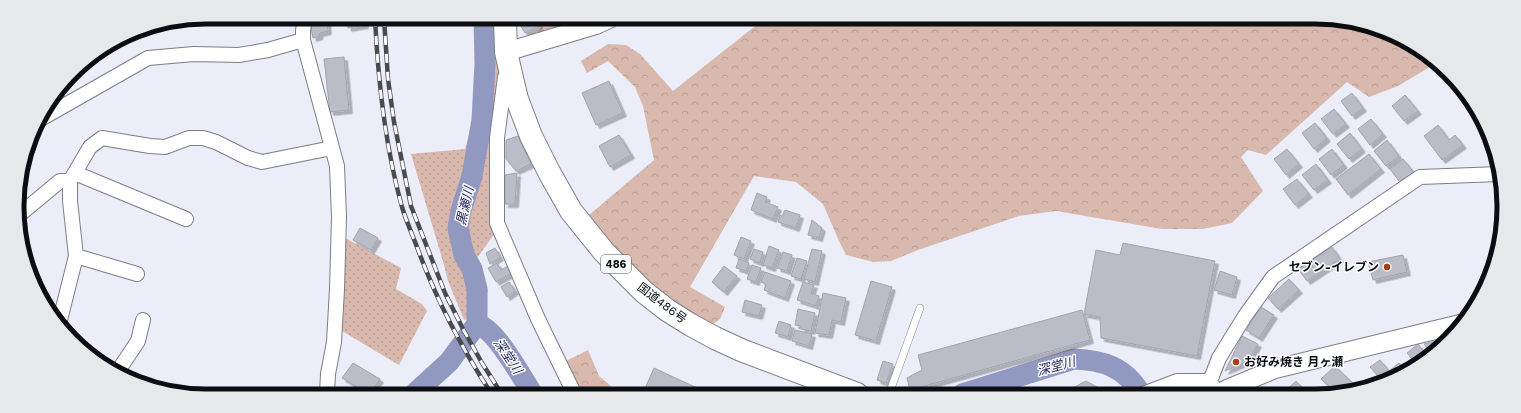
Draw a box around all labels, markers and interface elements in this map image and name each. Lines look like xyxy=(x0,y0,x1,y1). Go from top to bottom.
water label: 黒瀬川 xyxy=(453,183,477,227)
road number: 486 xyxy=(601,255,631,273)
place label: セブン-イレブン xyxy=(1289,260,1379,274)
marker: セブン-イレブン xyxy=(1382,262,1392,272)
street label: 国道486号 xyxy=(635,280,689,326)
water label: 深堂川 xyxy=(491,336,526,378)
water label: 深堂川 xyxy=(1035,353,1079,378)
place label: お好み焼き 月ヶ瀬 xyxy=(1244,355,1343,369)
marker: お好み焼き 月ヶ瀬 xyxy=(1231,357,1241,367)

